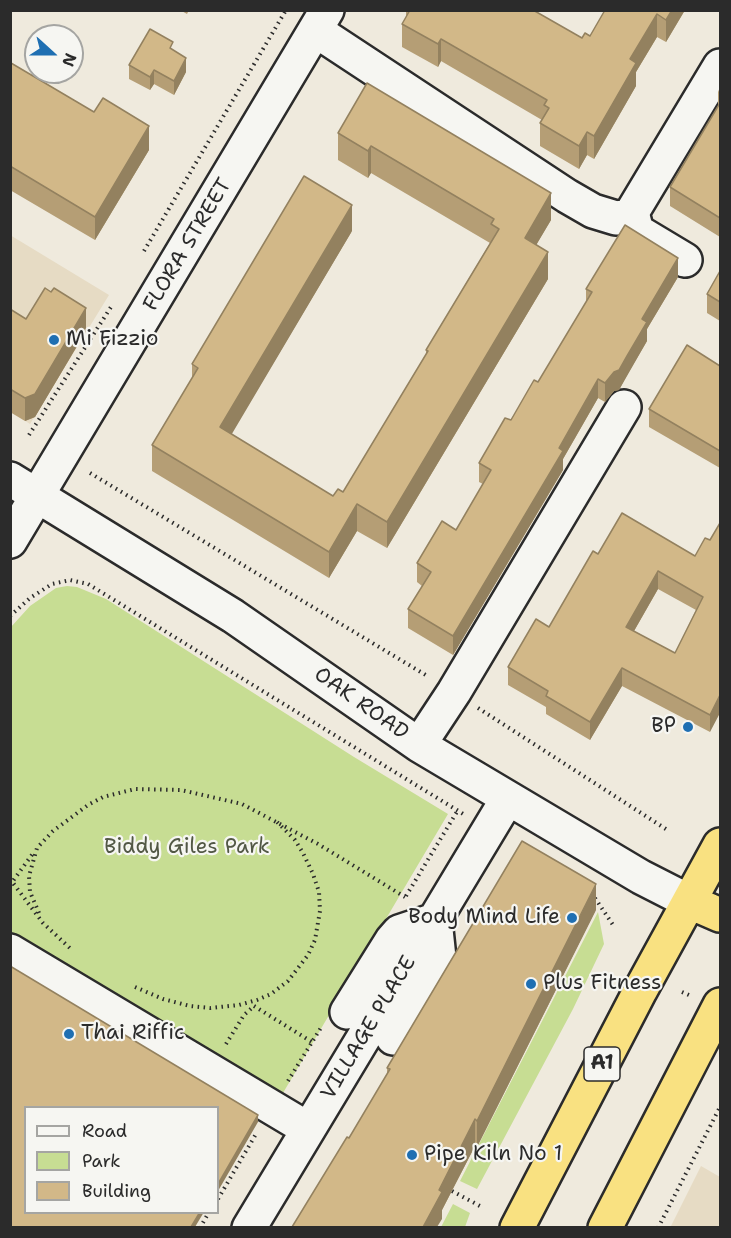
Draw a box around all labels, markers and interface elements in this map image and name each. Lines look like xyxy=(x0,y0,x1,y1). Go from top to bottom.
north arrow xyxy=(24,24,84,84)
text: N xyxy=(57,50,81,70)
street label: FLORA STREET xyxy=(138,174,238,316)
place label: Mi Fizzio xyxy=(66,327,159,353)
marker: Mi Fizzio xyxy=(47,333,61,347)
street label: OAK ROAD xyxy=(309,662,413,746)
place label: BP xyxy=(651,714,676,740)
marker: BP xyxy=(681,720,695,734)
park label: Biddy Giles Park xyxy=(104,835,270,861)
place label: Body Mind Life xyxy=(408,905,560,931)
marker: Body Mind Life xyxy=(565,911,579,925)
street label: VILLAGE PLACE xyxy=(316,952,422,1104)
place label: Plus Fitness xyxy=(543,971,661,997)
marker: Plus Fitness xyxy=(524,977,538,991)
place label: Thai Riffic xyxy=(81,1021,185,1047)
marker: Thai Riffic xyxy=(62,1027,76,1041)
road number: A1 xyxy=(584,1047,620,1081)
legend xyxy=(24,1106,219,1214)
text: Road xyxy=(82,1119,127,1143)
place label: Pipe Kiln No 1 xyxy=(424,1142,563,1168)
marker: Pipe Kiln No 1 xyxy=(405,1148,419,1162)
text: Park xyxy=(82,1149,121,1173)
text: Building xyxy=(82,1179,151,1203)

